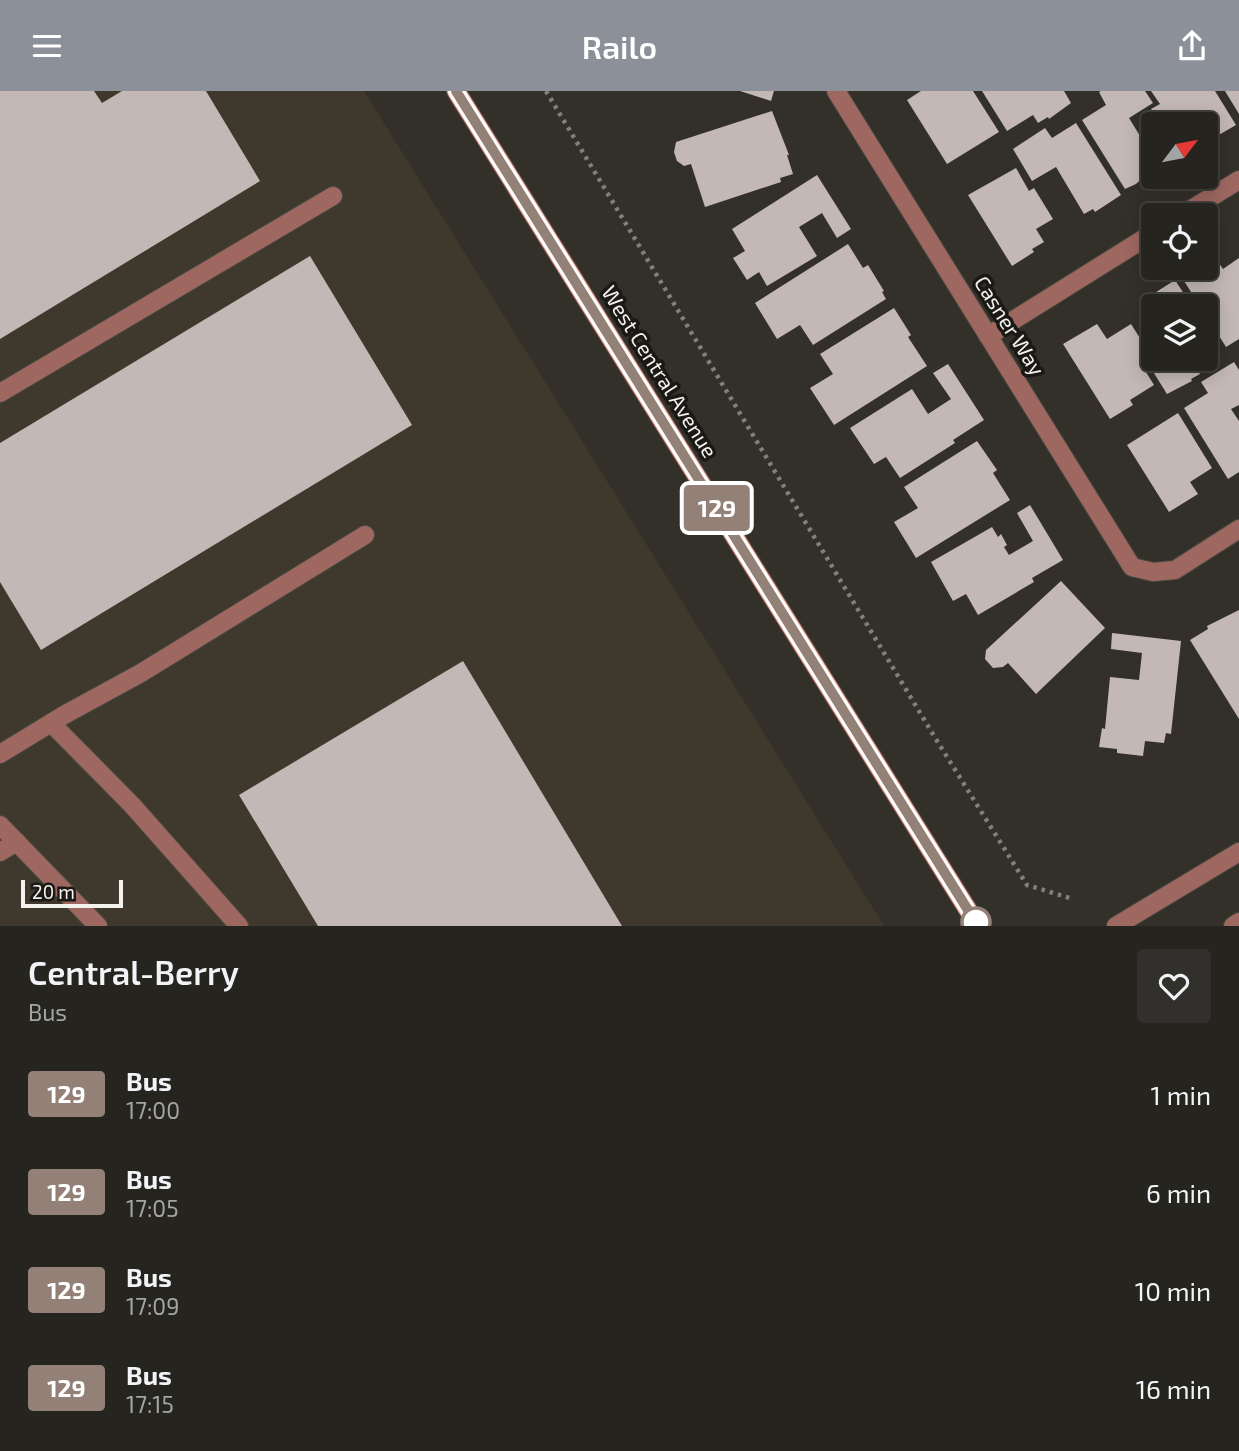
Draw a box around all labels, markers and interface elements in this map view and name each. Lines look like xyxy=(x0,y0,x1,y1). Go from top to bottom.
icon: menu xyxy=(28,27,66,65)
text: Railo xyxy=(582,27,657,65)
icon: share xyxy=(1173,27,1211,65)
north arrow xyxy=(1141,112,1218,189)
map controls xyxy=(1141,112,1218,371)
button: locate xyxy=(1141,203,1218,280)
street label: Casner Way xyxy=(970,271,1051,379)
street label: West Central Avenue xyxy=(597,281,723,462)
button: layers xyxy=(1141,294,1218,371)
line badge: 129 xyxy=(677,485,757,531)
text: 129 xyxy=(698,493,736,522)
scale bar xyxy=(21,877,122,909)
text: 20 m xyxy=(32,880,75,903)
unlabelled marker xyxy=(961,907,991,937)
button: heart xyxy=(1137,949,1211,1023)
text: Central-Berry xyxy=(28,952,239,992)
text: Bus xyxy=(28,998,67,1026)
text: Bus xyxy=(126,1065,172,1096)
text: 129 xyxy=(47,1079,86,1108)
text: 1 min xyxy=(1151,1079,1211,1110)
text: 17:00 xyxy=(126,1096,180,1124)
text: Bus xyxy=(126,1163,172,1194)
text: 129 xyxy=(47,1177,86,1206)
text: 6 min xyxy=(1146,1177,1211,1208)
text: 17:05 xyxy=(126,1194,179,1222)
text: Bus xyxy=(126,1261,172,1292)
text: 129 xyxy=(47,1275,86,1304)
text: 10 min xyxy=(1135,1275,1211,1306)
text: 17:09 xyxy=(126,1292,179,1320)
text: Bus xyxy=(126,1359,172,1390)
text: 129 xyxy=(47,1373,86,1402)
text: 16 min xyxy=(1136,1373,1211,1404)
text: 17:15 xyxy=(126,1390,174,1418)

